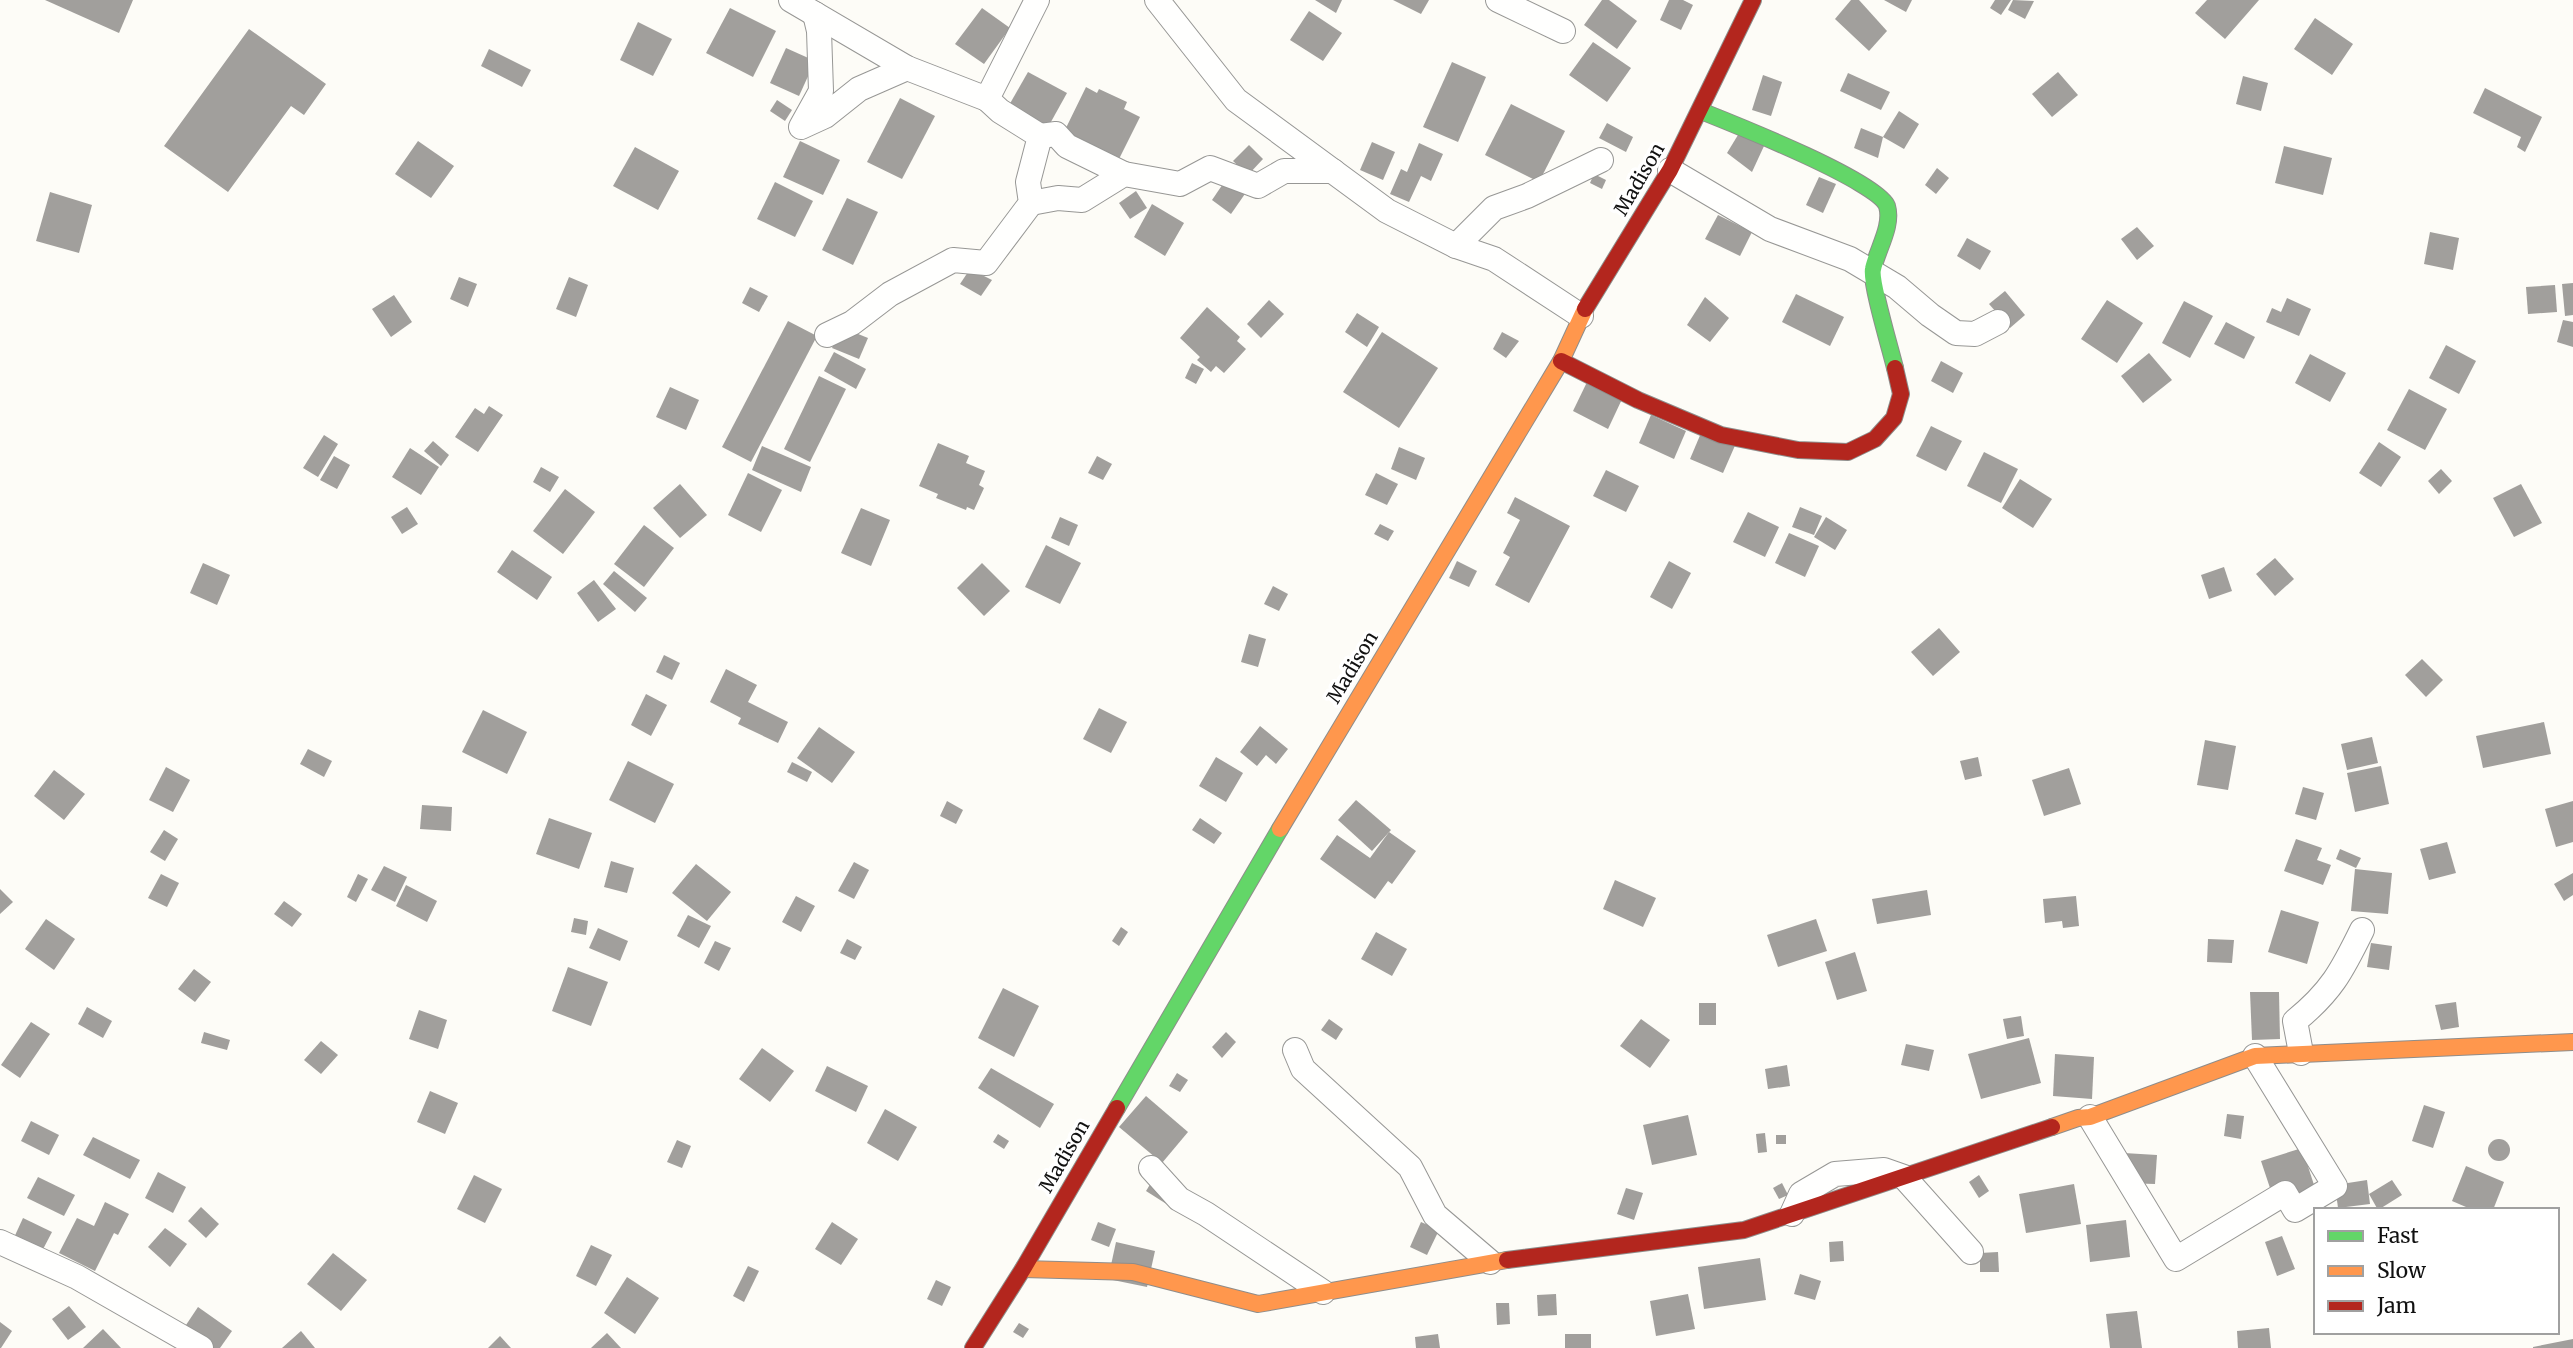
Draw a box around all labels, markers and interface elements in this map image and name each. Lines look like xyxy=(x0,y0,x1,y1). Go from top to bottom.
street label: Madison xyxy=(1609,138,1670,220)
street label: Madison xyxy=(1321,626,1383,707)
street label: Madison xyxy=(1034,1115,1095,1197)
legend xyxy=(2314,1208,2559,1334)
text: Fast xyxy=(2377,1222,2419,1249)
text: Slow xyxy=(2377,1257,2426,1284)
text: Jam xyxy=(2376,1292,2416,1319)

